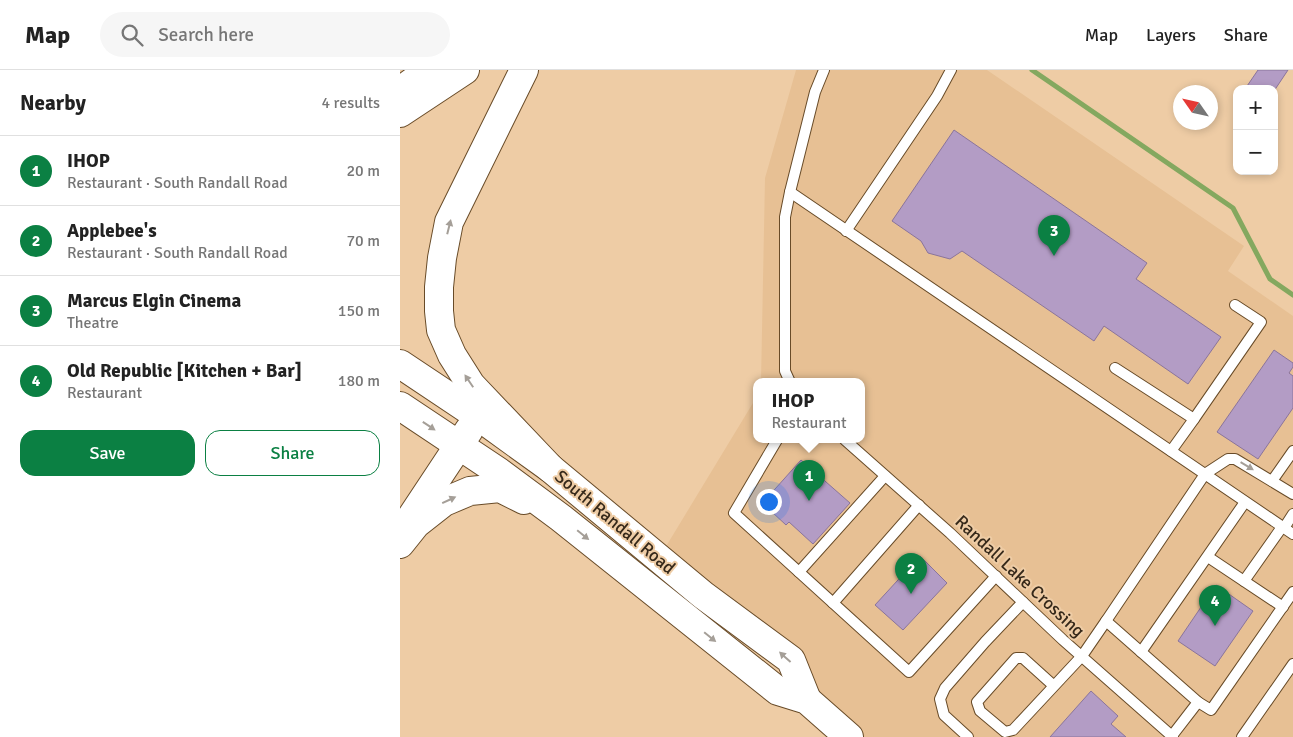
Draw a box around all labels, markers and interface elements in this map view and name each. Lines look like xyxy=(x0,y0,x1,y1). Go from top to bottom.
search box xyxy=(100,12,450,57)
text: Map xyxy=(25,20,70,50)
icon: search xyxy=(118,21,146,49)
text: Search here xyxy=(158,23,254,47)
text: Map xyxy=(1085,24,1118,46)
text: Layers xyxy=(1146,24,1196,46)
text: Share xyxy=(1224,24,1268,46)
north arrow xyxy=(1173,85,1218,130)
map controls xyxy=(1233,85,1278,175)
button: + xyxy=(1233,85,1278,130)
text: Nearby xyxy=(20,90,86,116)
text: 4 results xyxy=(321,93,380,113)
button: − xyxy=(1233,130,1278,175)
text: IHOP xyxy=(67,149,110,173)
text: 1 xyxy=(32,161,40,181)
text: 20 m xyxy=(346,161,380,181)
text: Restaurant · South Randall Road xyxy=(67,173,288,193)
pin: 3 xyxy=(1038,215,1070,256)
text: Applebee's xyxy=(67,219,157,243)
one-way arrow xyxy=(445,220,453,235)
text: 2 xyxy=(32,231,40,251)
text: 70 m xyxy=(346,231,380,251)
text: Restaurant · South Randall Road xyxy=(67,243,288,263)
text: Marcus Elgin Cinema xyxy=(67,289,241,313)
text: 3 xyxy=(32,301,40,321)
text: 150 m xyxy=(338,301,380,321)
text: Theatre xyxy=(67,313,119,333)
text: Old Republic [Kitchen + Bar] xyxy=(67,359,302,383)
text: 4 xyxy=(32,371,40,391)
text: 180 m xyxy=(338,371,380,391)
one-way arrow xyxy=(464,375,474,388)
popup xyxy=(753,378,865,443)
text: Restaurant xyxy=(67,383,142,403)
text: IHOP xyxy=(771,389,814,413)
text: Restaurant xyxy=(771,413,847,433)
one-way arrow xyxy=(422,421,436,431)
button: Save xyxy=(20,430,195,476)
button: Share xyxy=(205,430,380,476)
pin: 1 xyxy=(793,460,825,501)
one-way arrow xyxy=(1240,462,1255,470)
street label: South Randall Road xyxy=(550,465,680,579)
your location xyxy=(756,489,782,515)
one-way arrow xyxy=(442,496,456,504)
street label: Randall Lake Crossing xyxy=(951,510,1089,642)
one-way arrow xyxy=(576,530,589,541)
pin: 2 xyxy=(895,553,927,594)
pin: 4 xyxy=(1199,585,1231,626)
one-way arrow xyxy=(703,631,716,642)
one-way arrow xyxy=(779,652,792,663)

